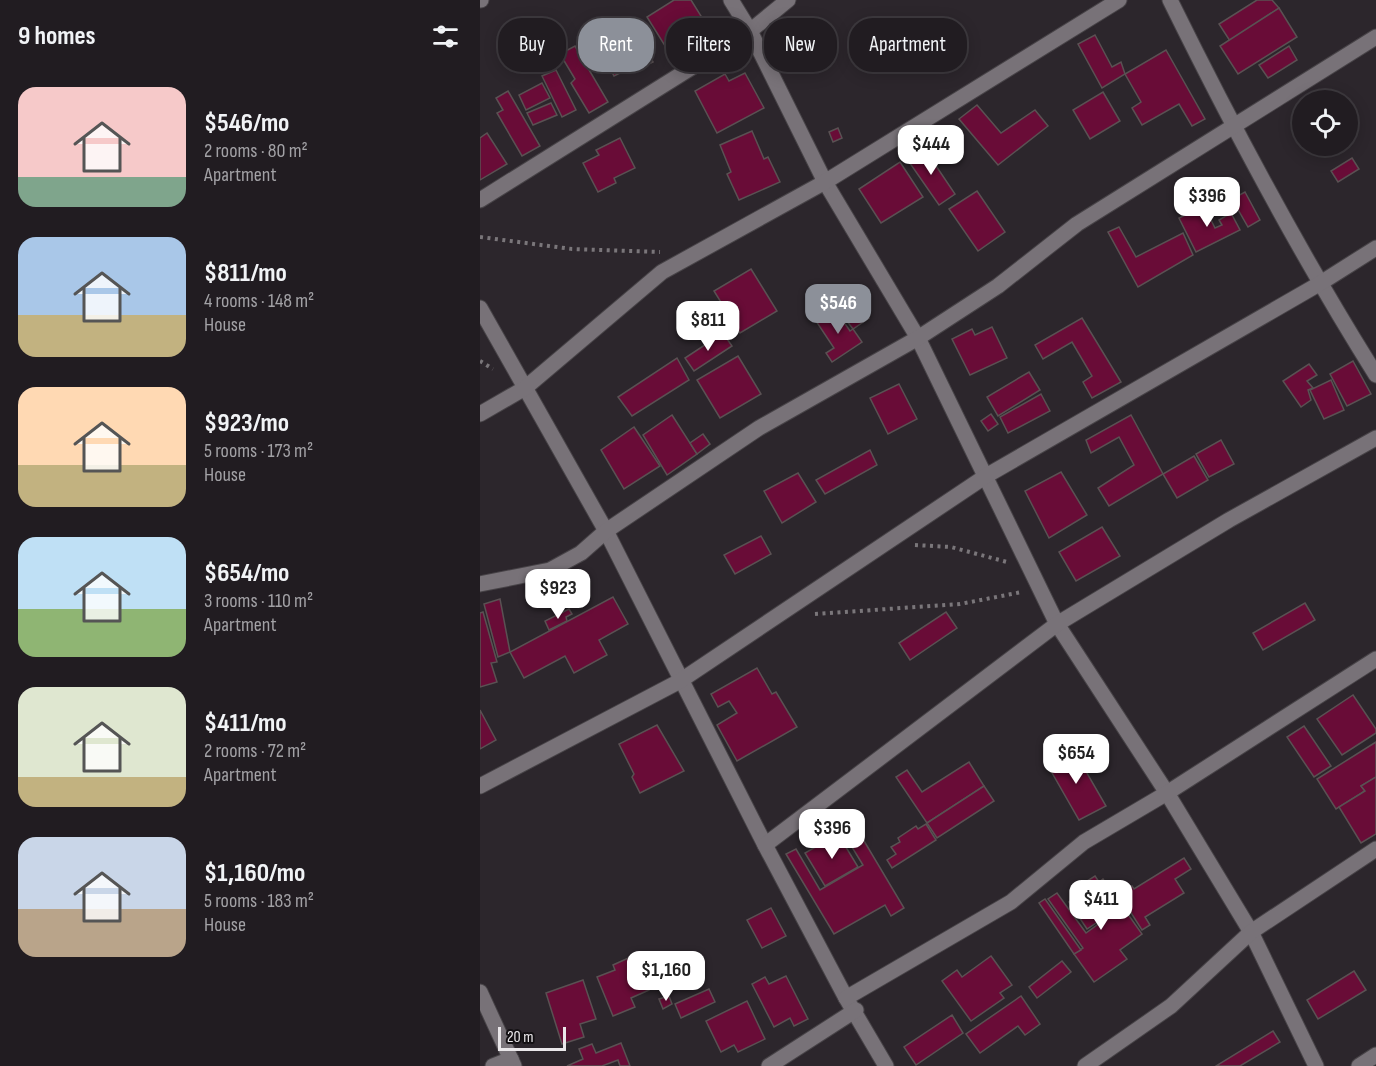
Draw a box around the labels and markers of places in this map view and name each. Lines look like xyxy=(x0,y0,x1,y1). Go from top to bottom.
pin: $444 xyxy=(895,125,967,176)
pin: $396 xyxy=(1171,177,1243,228)
pin: $546 xyxy=(802,284,874,335)
pin: $811 xyxy=(672,301,744,352)
pin: $923 xyxy=(522,569,594,620)
pin: $654 xyxy=(1040,734,1112,785)
pin: $396 xyxy=(796,809,868,860)
pin: $411 xyxy=(1065,880,1137,931)
pin: $1,160 xyxy=(617,951,715,1002)

